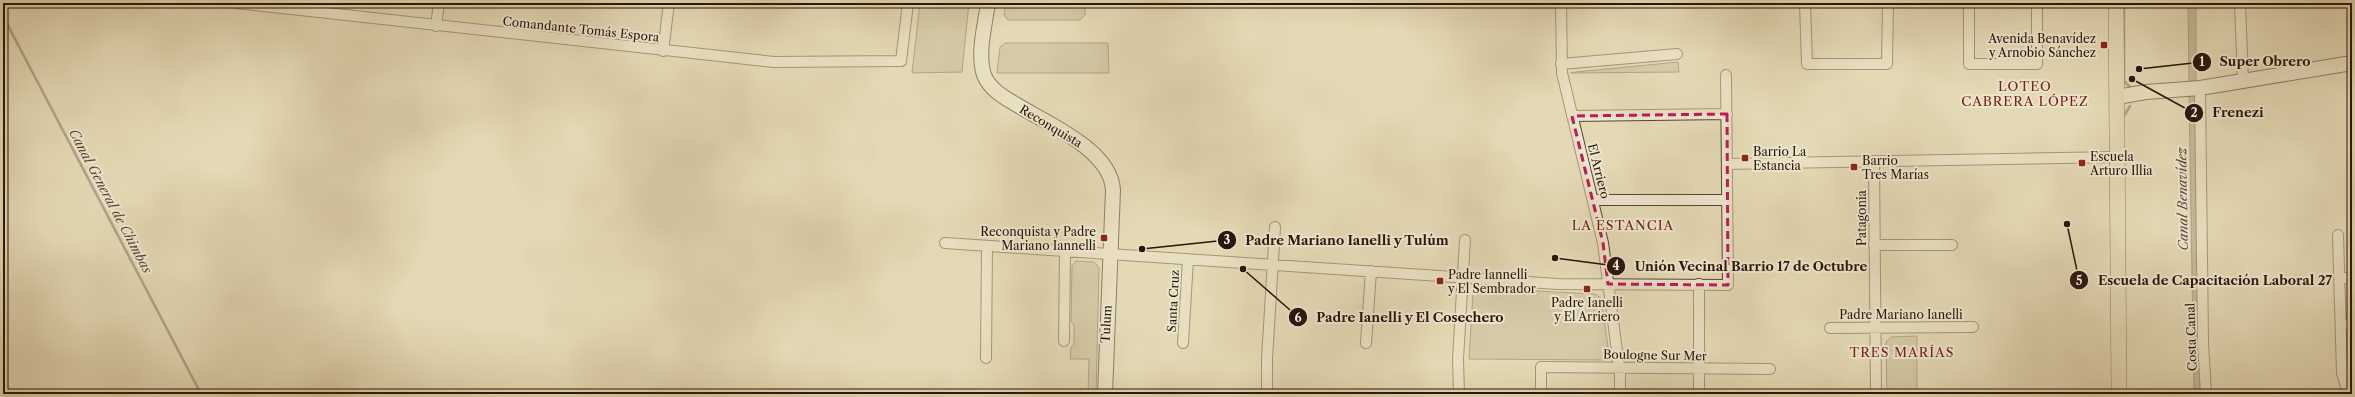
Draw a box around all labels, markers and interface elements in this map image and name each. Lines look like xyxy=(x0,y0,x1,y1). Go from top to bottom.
street label: Comandante Tomás Espora xyxy=(502,13,661,45)
place label: Avenida Benavídez y Arnobio Sánchez xyxy=(1987,31,2096,60)
marker: Avenida Benavídez y Arnobio Sánchez xyxy=(2099,40,2109,50)
callout: Super Obrero xyxy=(2192,49,2319,74)
text: Super Obrero xyxy=(2220,53,2310,69)
text: 1 xyxy=(2199,54,2205,69)
district label: LOTEO CABRERA LÓPEZ xyxy=(1961,78,2089,109)
callout: Frenezi xyxy=(2184,100,2272,125)
street label: Reconquista xyxy=(1017,101,1086,151)
text: Frenezi xyxy=(2212,104,2264,120)
text: 2 xyxy=(2190,105,2198,120)
water label: Canal General de Chimbas xyxy=(66,126,156,276)
street label: El Arriero xyxy=(1585,142,1613,200)
place label: Barrio La Estancia xyxy=(1753,144,1807,173)
water label: Canal Benavídez xyxy=(2173,146,2191,251)
place label: Escuela Arturo Illia xyxy=(2089,149,2153,178)
marker: Barrio La Estancia xyxy=(1740,153,1750,163)
place label: Barrio Tres Marías xyxy=(1862,153,1929,182)
marker: Escuela Arturo Illia xyxy=(2077,158,2087,168)
marker: Barrio Tres Marías xyxy=(1849,162,1859,172)
street label: Patagonia xyxy=(1854,189,1869,246)
district label: LA ESTANCIA xyxy=(1572,217,1674,233)
place label: Reconquista y Padre Mariano Iannelli xyxy=(980,224,1096,253)
callout: Padre Mariano Ianelli y Tulúm xyxy=(1217,228,1457,253)
text: 3 xyxy=(1224,232,1231,247)
text: Padre Mariano Ianelli y Tulúm xyxy=(1245,232,1449,248)
marker: Reconquista y Padre Mariano Iannelli xyxy=(1099,233,1109,243)
callout: Unión Vecinal Barrio 17 de Octubre xyxy=(1606,254,1875,279)
text: 4 xyxy=(1612,258,1620,273)
text: Unión Vecinal Barrio 17 de Octubre xyxy=(1635,258,1868,274)
place label: Padre Iannelli y El Sembrador xyxy=(1447,267,1536,296)
callout: Escuela de Capacitación Laboral 27 xyxy=(2069,268,2340,293)
street label: Santa Cruz xyxy=(1164,269,1182,333)
text: Escuela de Capacitación Laboral 27 xyxy=(2098,272,2332,288)
text: 5 xyxy=(2076,273,2083,288)
marker: Padre Iannelli y El Sembrador xyxy=(1435,276,1445,286)
marker: Padre Ianelli y El Arriero xyxy=(1582,284,1592,294)
place label: Padre Ianelli y El Arriero xyxy=(1551,295,1623,324)
street label: Costa Canal xyxy=(2182,302,2200,371)
street label: Tulum xyxy=(1098,305,1114,343)
callout: Padre Ianelli y El Cosechero xyxy=(1288,305,1512,330)
street label: Padre Mariano Ianelli xyxy=(1839,307,1963,322)
text: Padre Ianelli y El Cosechero xyxy=(1316,309,1504,325)
text: 6 xyxy=(1294,310,1302,325)
district label: TRES MARÍAS xyxy=(1849,344,1955,360)
street label: Boulogne Sur Mer xyxy=(1603,347,1707,363)

